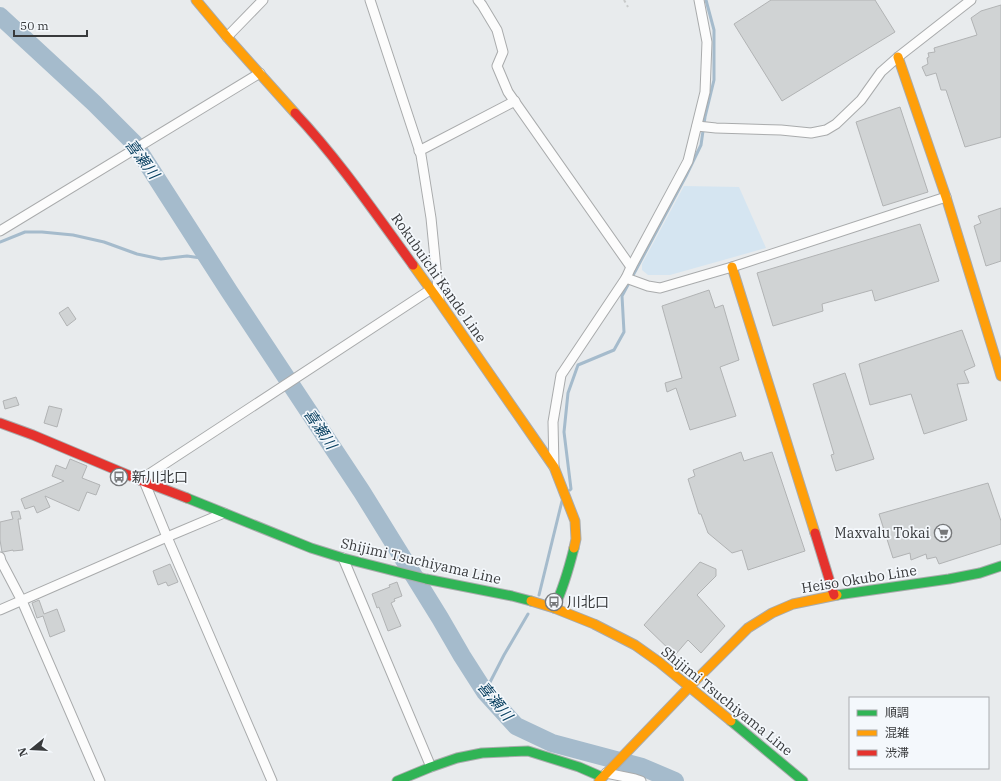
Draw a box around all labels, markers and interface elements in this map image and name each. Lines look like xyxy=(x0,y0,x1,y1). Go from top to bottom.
scale bar xyxy=(14,12,87,38)
text: 50 m xyxy=(20,18,49,33)
water label: 喜瀬川 xyxy=(121,135,165,184)
street label: Rokubuichi Kande Line xyxy=(388,210,490,346)
water label: 喜瀬川 xyxy=(300,405,342,454)
bus stop icon: 新川北口 xyxy=(109,467,129,487)
place label: 新川北口 xyxy=(132,468,188,486)
supermarket icon: Maxvalu Tokai xyxy=(933,523,953,543)
place label: Maxvalu Tokai xyxy=(835,524,930,542)
street label: Shijimi Tsuchiyama Line xyxy=(339,534,503,588)
street label: Heiso Okubo Line xyxy=(800,561,918,597)
bus stop icon: 川北口 xyxy=(544,592,564,612)
place label: 川北口 xyxy=(567,593,609,611)
street label: Shijimi Tsuchiyama Line xyxy=(658,642,796,760)
water label: 喜瀬川 xyxy=(474,677,518,726)
legend xyxy=(849,697,989,769)
text: 順調 xyxy=(885,705,909,720)
text: 混雑 xyxy=(885,725,909,740)
north arrow xyxy=(12,729,52,769)
text: 渋滞 xyxy=(885,745,909,760)
text: N xyxy=(14,746,30,758)

